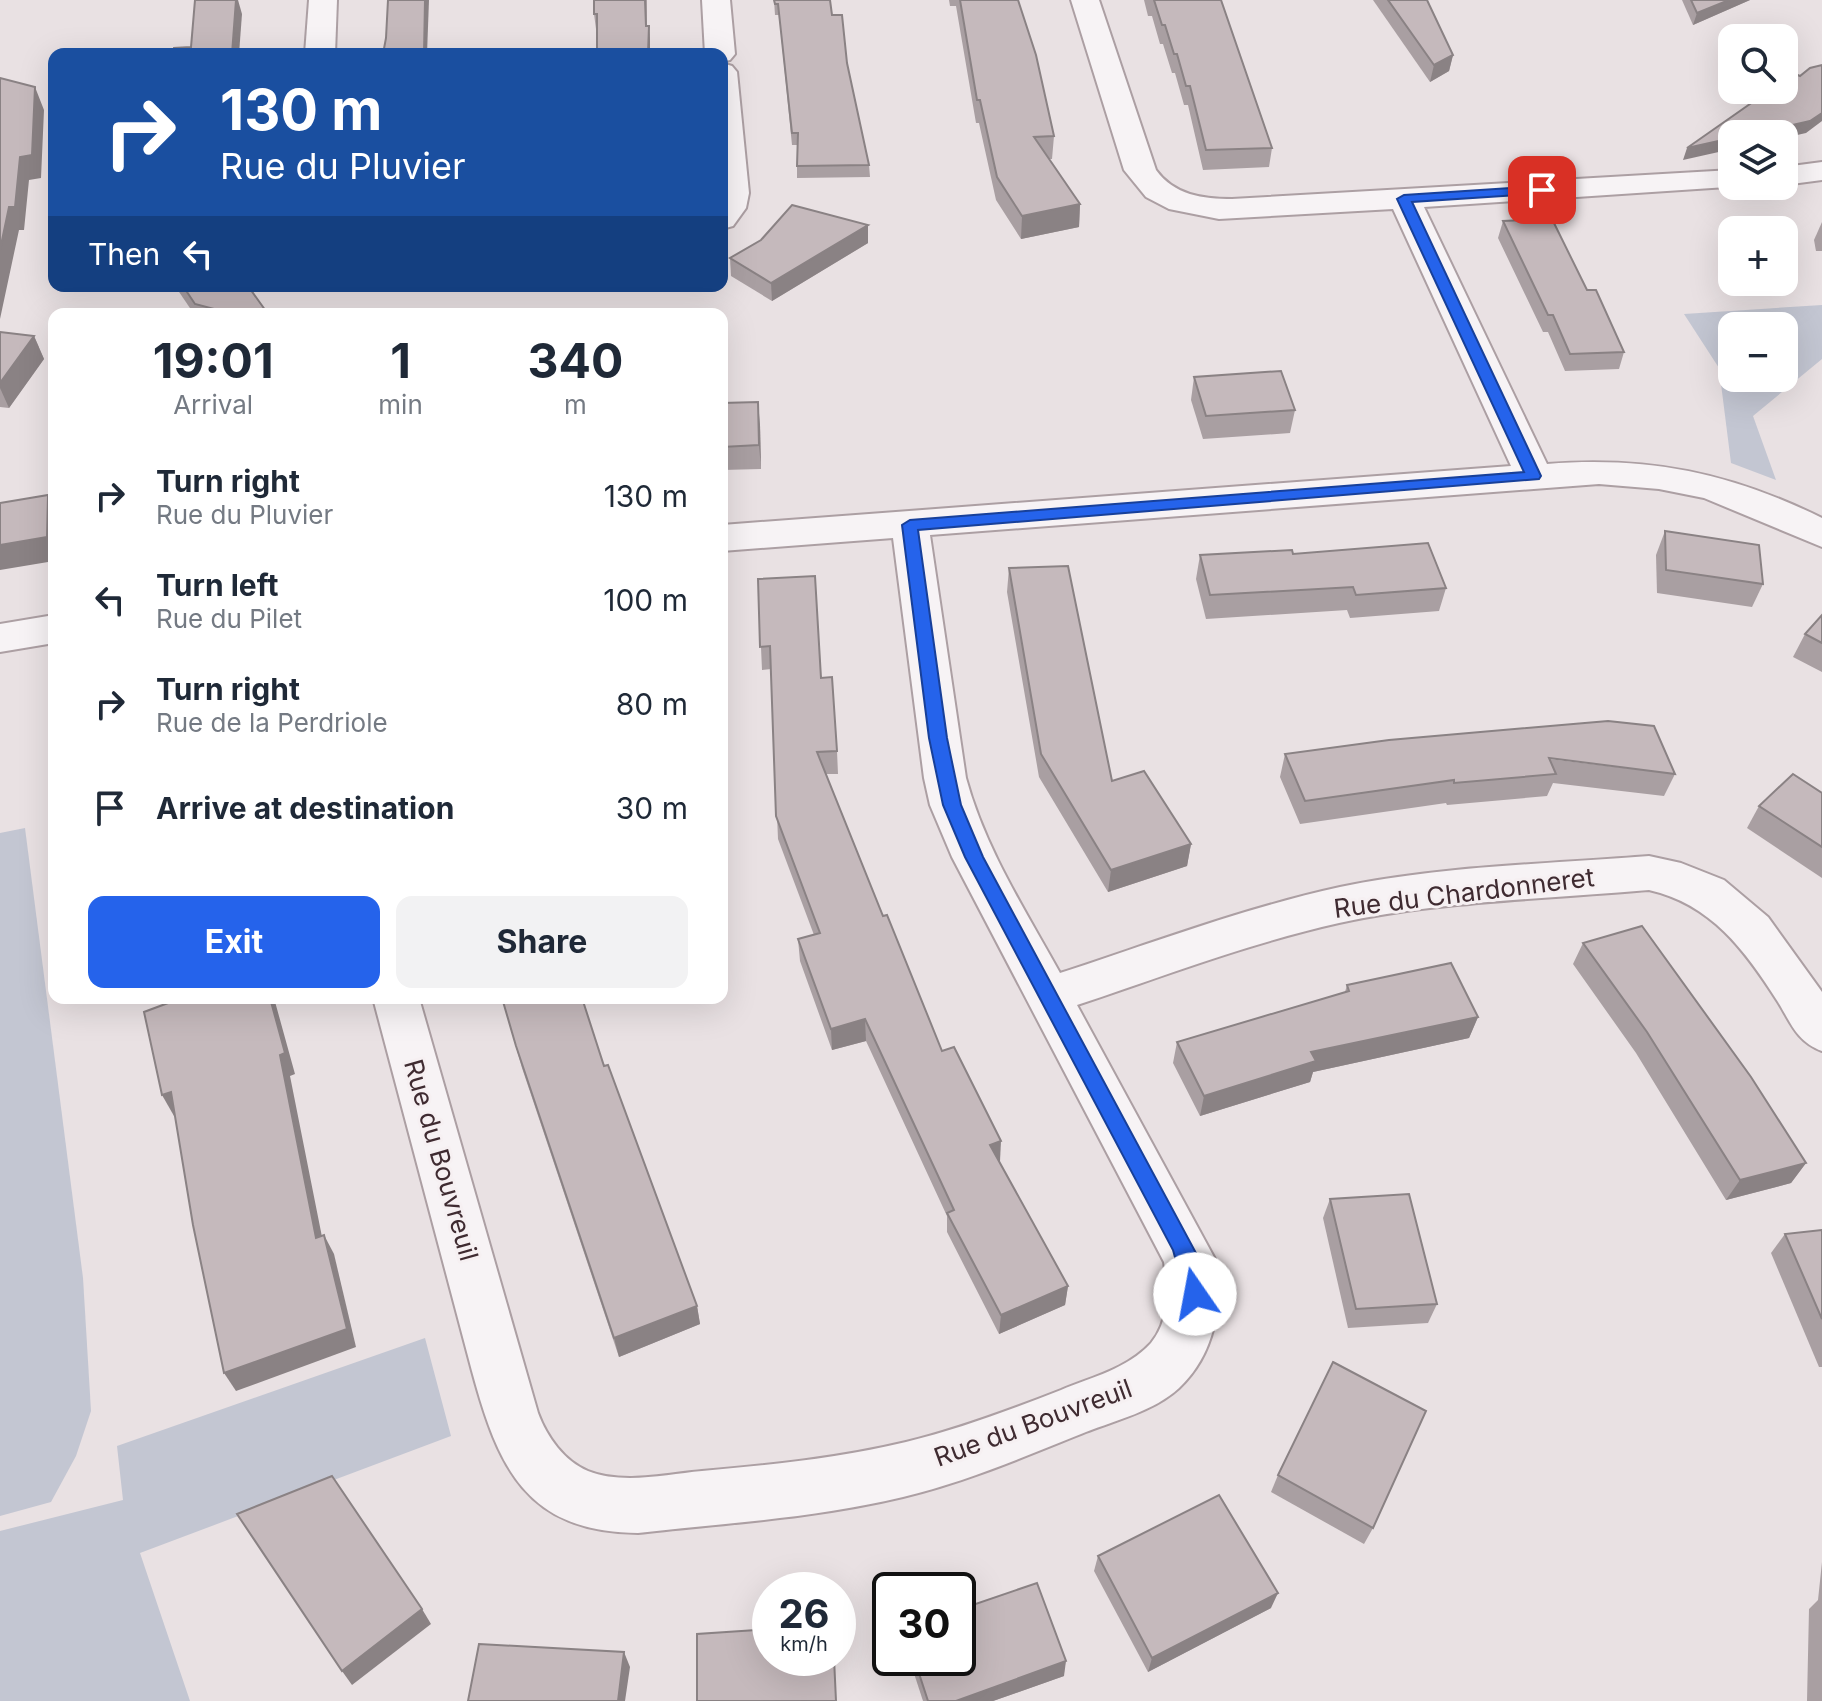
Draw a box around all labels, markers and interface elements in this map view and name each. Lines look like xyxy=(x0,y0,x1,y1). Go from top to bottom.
map controls xyxy=(1718,24,1798,392)
button: search xyxy=(1718,24,1798,104)
text: 130 m xyxy=(220,76,382,144)
icon: right xyxy=(88,80,192,184)
button: layers xyxy=(1718,120,1798,200)
text: Rue du Pluvier xyxy=(220,144,466,188)
pin xyxy=(1508,156,1576,224)
icon: arrive xyxy=(1520,168,1564,212)
button: + xyxy=(1718,216,1798,296)
icon: left xyxy=(176,232,220,276)
text: Then xyxy=(88,236,160,272)
button: − xyxy=(1718,312,1798,392)
text: 19:01 xyxy=(153,331,274,390)
text: 1 xyxy=(390,331,411,390)
text: 340 xyxy=(527,331,623,390)
text: Arrival xyxy=(173,389,253,420)
text: min xyxy=(378,389,423,420)
text: m xyxy=(564,389,587,420)
text: Turn right xyxy=(156,463,300,499)
icon: right xyxy=(88,474,132,518)
text: 130 m xyxy=(604,478,688,514)
text: Rue du Pluvier xyxy=(156,499,333,530)
text: Turn left xyxy=(156,567,278,603)
icon: left xyxy=(88,578,132,622)
text: 100 m xyxy=(603,582,688,618)
text: Rue du Pilet xyxy=(156,603,302,634)
text: Turn right xyxy=(156,671,300,707)
icon: right xyxy=(88,682,132,726)
text: 80 m xyxy=(616,686,688,722)
text: Rue de la Perdriole xyxy=(156,707,388,738)
icon: arrive xyxy=(88,786,132,830)
text: Arrive at destination xyxy=(156,790,454,826)
text: 30 m xyxy=(616,790,688,826)
street label: Rue du Chardonneret xyxy=(1332,861,1596,924)
button: Exit xyxy=(88,896,380,988)
button: Share xyxy=(396,896,688,988)
street label: Rue du Bouvreuil xyxy=(398,1055,485,1264)
position arrow xyxy=(1153,1252,1237,1336)
street label: Rue du Bouvreuil xyxy=(930,1372,1136,1473)
speed limit sign: 30 xyxy=(872,1572,976,1676)
text: 26 xyxy=(778,1589,830,1638)
text: km/h xyxy=(780,1632,828,1656)

